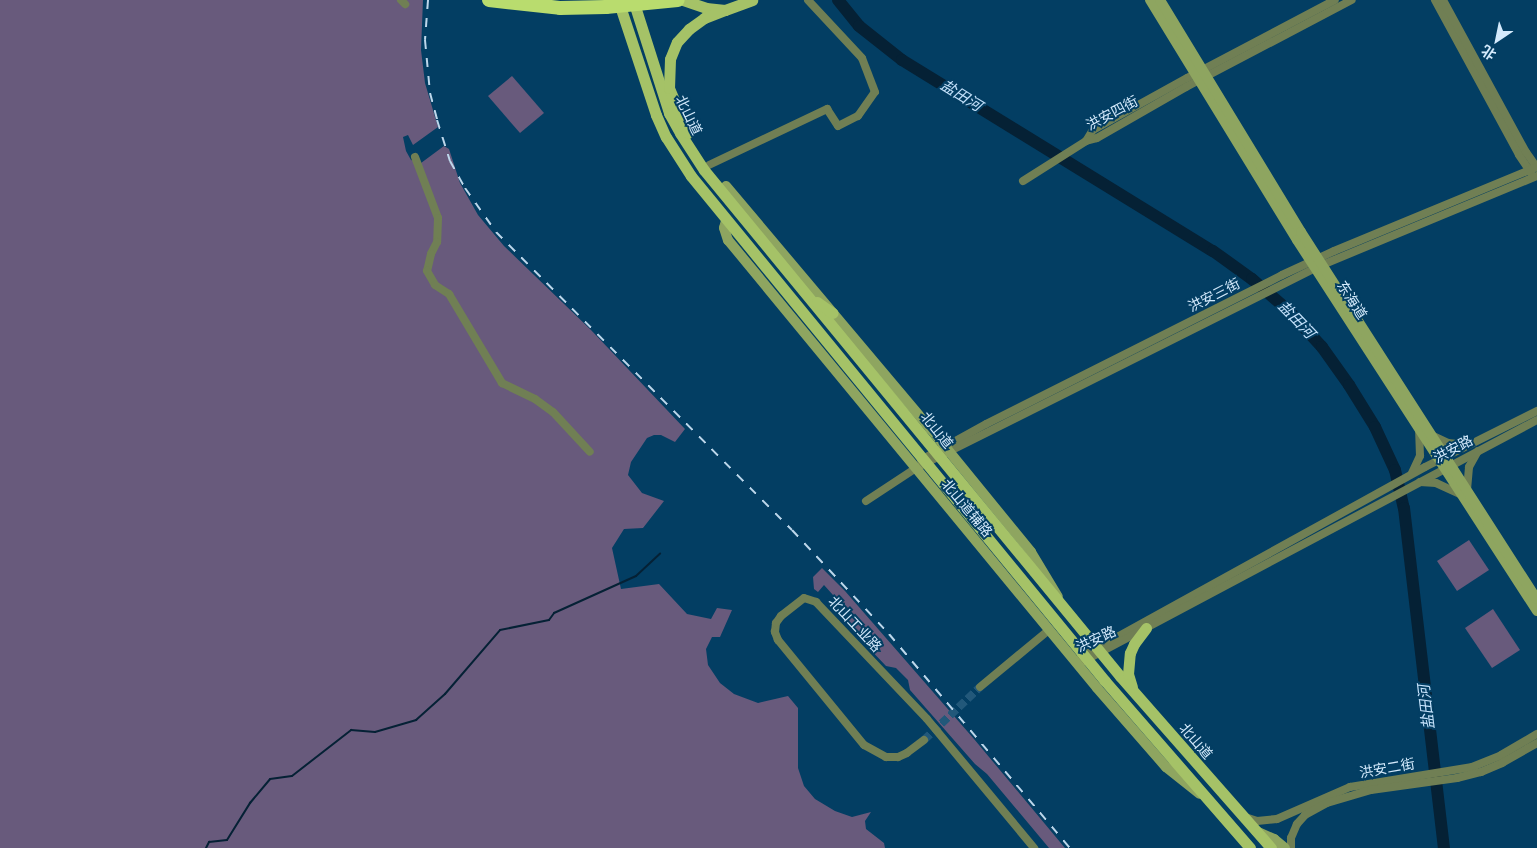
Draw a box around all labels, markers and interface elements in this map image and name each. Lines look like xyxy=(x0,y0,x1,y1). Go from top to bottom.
north arrow xyxy=(1472,15,1522,65)
text: 北 xyxy=(1478,42,1499,63)
water label: 盐田河 xyxy=(937,76,985,116)
street label: 北山道 xyxy=(672,92,706,138)
street label: 洪安四街 xyxy=(1083,92,1141,134)
street label: 洪安三街 xyxy=(1185,275,1243,315)
street label: 东海道 xyxy=(1334,278,1370,322)
water label: 盐田河 xyxy=(1274,298,1318,342)
street label: 北山道 xyxy=(917,408,957,452)
street label: 洪安路 xyxy=(1431,432,1475,466)
street label: 北山道辅路 xyxy=(938,476,996,540)
street label: 北山工业路 xyxy=(825,593,885,655)
street label: 洪安路 xyxy=(1073,623,1119,655)
water label: 盐田河 xyxy=(1415,684,1439,730)
street label: 北山道 xyxy=(1176,720,1216,762)
street label: 洪安二街 xyxy=(1358,755,1416,781)

